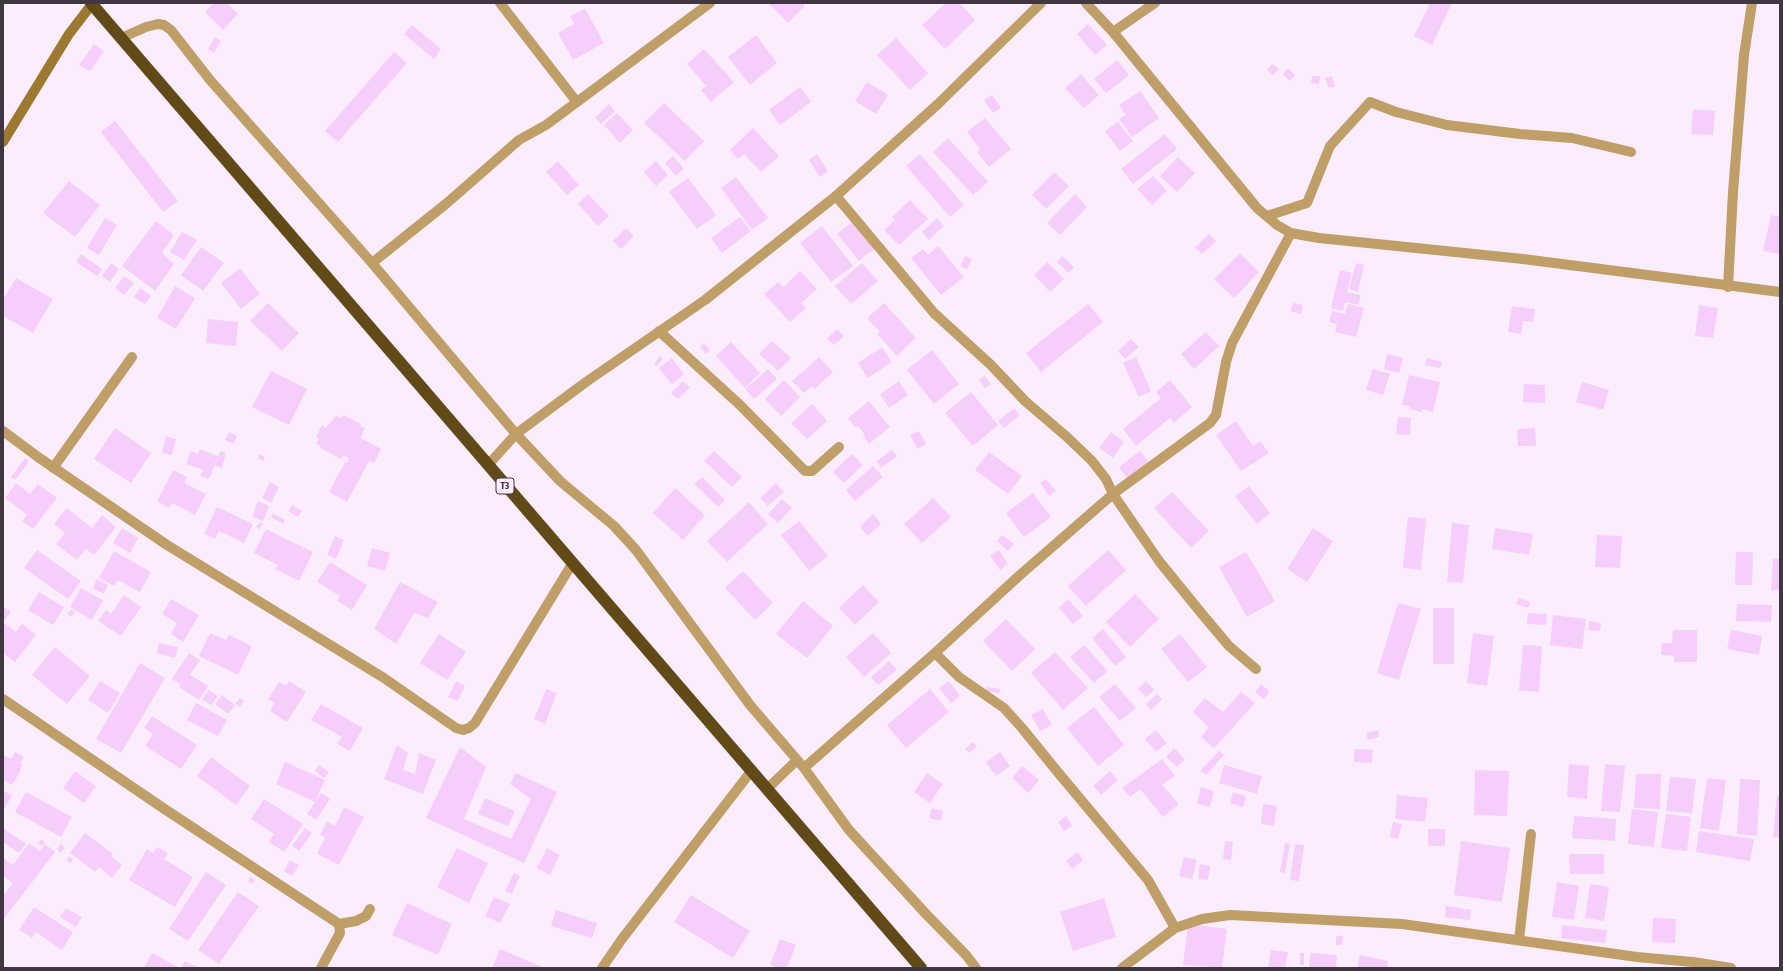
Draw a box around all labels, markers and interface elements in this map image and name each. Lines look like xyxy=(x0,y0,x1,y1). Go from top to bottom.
road number: T3 xyxy=(496,478,514,494)

